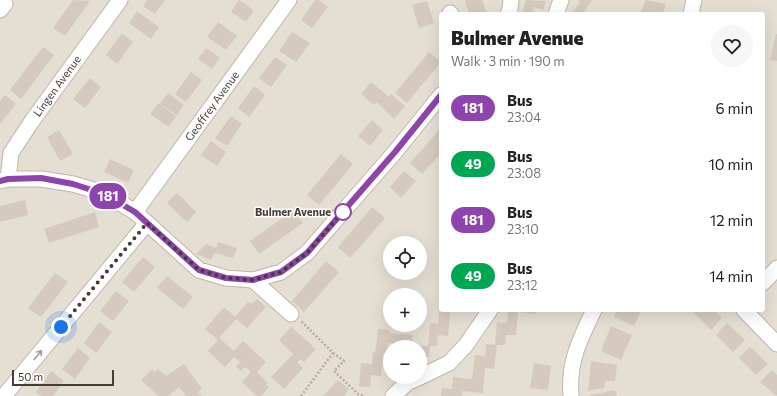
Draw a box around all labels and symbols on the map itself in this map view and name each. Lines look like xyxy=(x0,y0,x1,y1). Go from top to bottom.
street label: Lingen Avenue xyxy=(30,53,83,119)
street label: Geoffrey Avenue xyxy=(182,68,241,143)
line badge: 181 xyxy=(85,183,131,209)
marker: Bulmer Avenue xyxy=(334,203,352,221)
place label: Bulmer Avenue xyxy=(255,205,331,218)
your location xyxy=(51,317,71,337)
one-way arrow xyxy=(33,350,42,361)
scale bar xyxy=(12,368,114,387)

